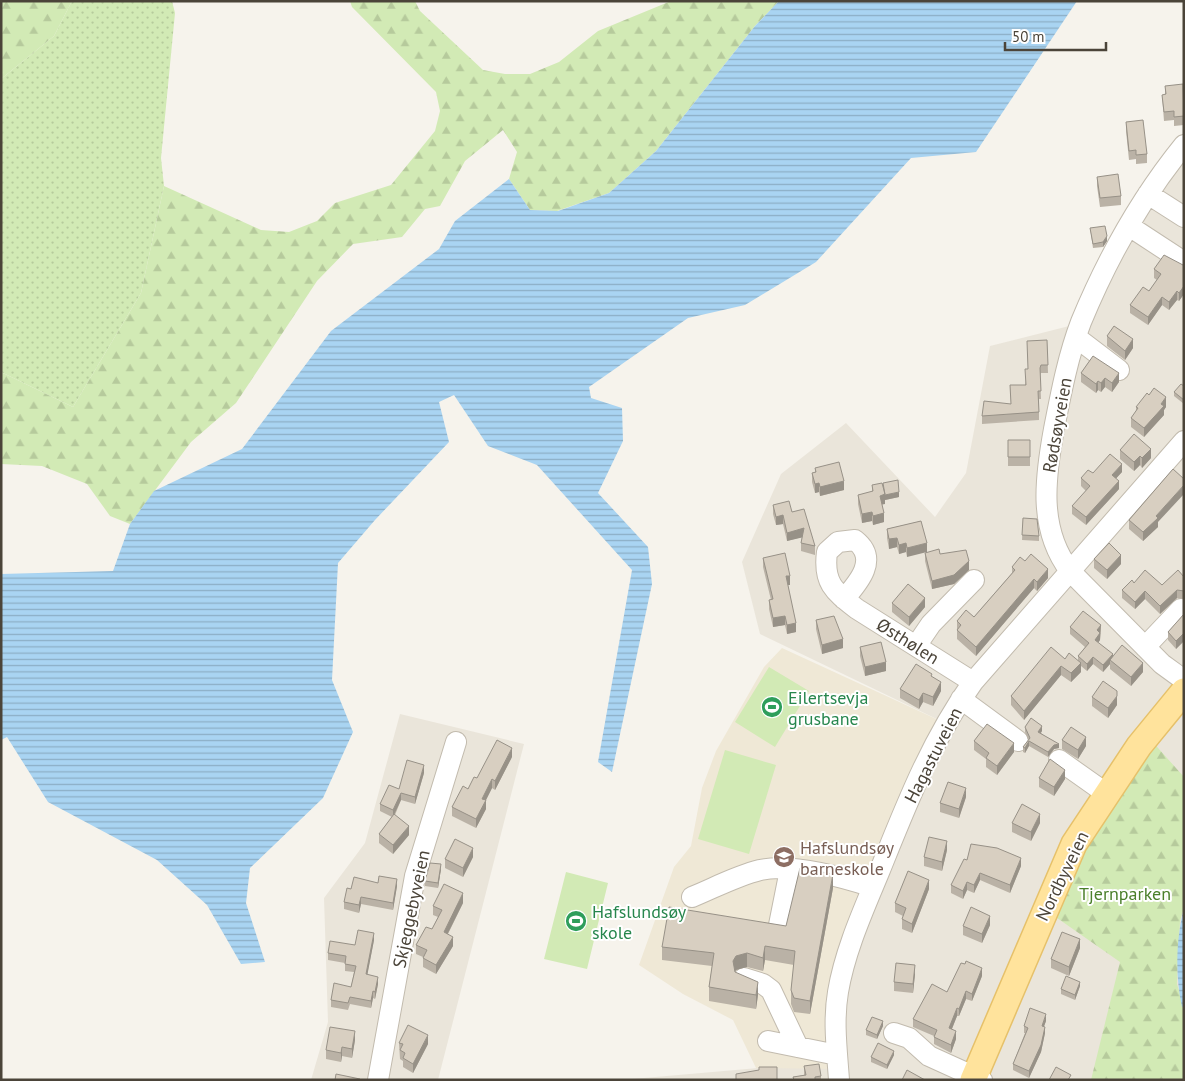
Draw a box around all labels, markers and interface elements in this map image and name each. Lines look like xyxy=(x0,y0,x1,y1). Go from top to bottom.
scale bar xyxy=(1005,20,1106,52)
text: 50 m xyxy=(1012,27,1045,46)
street label: Rødsøyveien xyxy=(1037,376,1077,474)
street label: Østhølen xyxy=(872,613,944,669)
place label: Eilertsevja grusbane xyxy=(788,686,868,730)
sports icon: Eilertsevja grusbane xyxy=(760,695,784,719)
street label: Hagastuveien xyxy=(899,703,967,807)
street label: Nordbyveien xyxy=(1030,827,1094,925)
place label: Hafslundsøy barneskole xyxy=(800,836,895,880)
school or university icon: Hafslundsøy barneskole xyxy=(772,845,796,869)
street label: Skjeggebyveien xyxy=(387,848,435,970)
park label: Tjernparken xyxy=(1079,882,1171,905)
place label: Hafslundsøy skole xyxy=(592,900,687,944)
sports icon: Hafslundsøy skole xyxy=(564,909,588,933)

